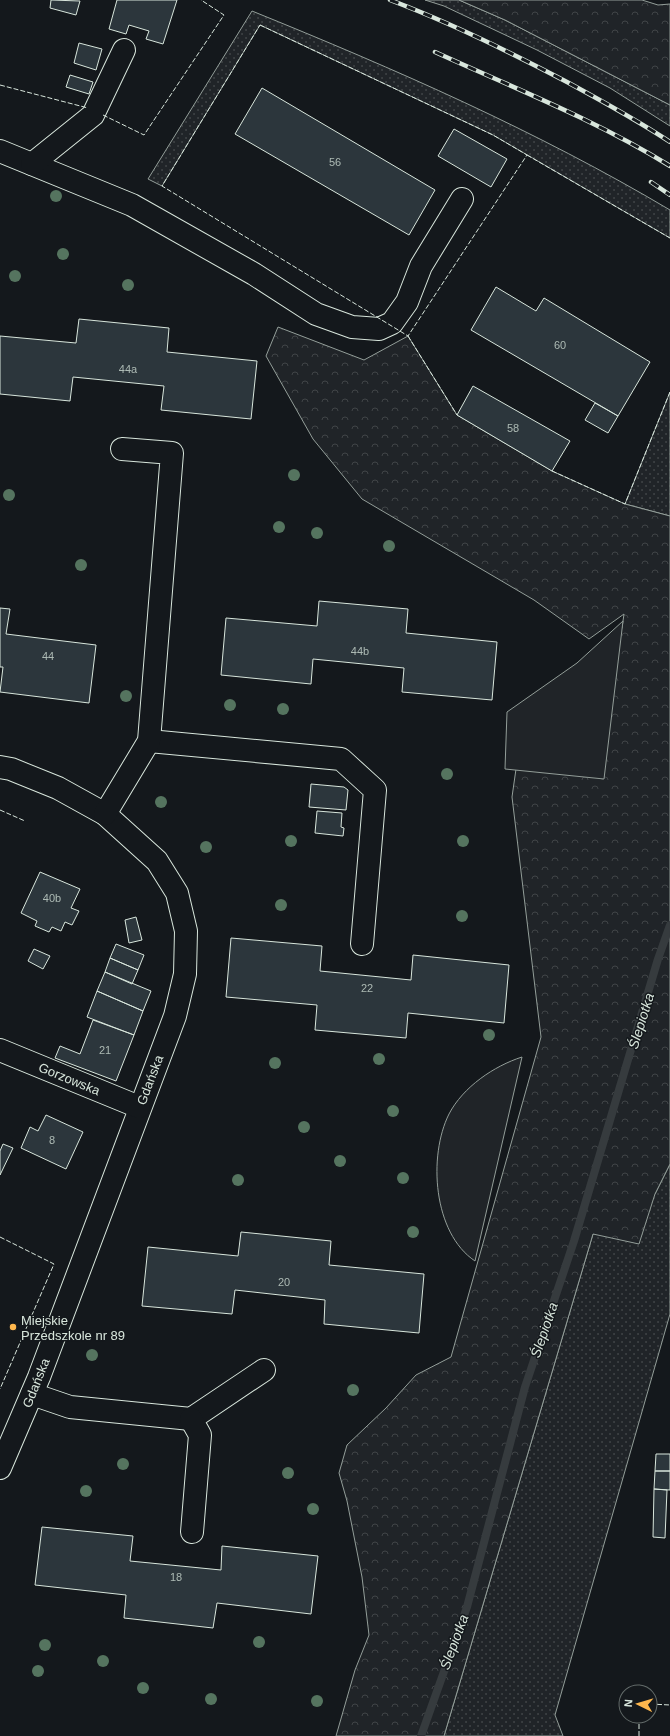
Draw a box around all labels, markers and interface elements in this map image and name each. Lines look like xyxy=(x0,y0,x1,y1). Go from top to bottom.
house number: 56 xyxy=(329,156,341,168)
house number: 60 xyxy=(554,339,566,351)
house number: 44a xyxy=(119,363,138,375)
house number: 58 xyxy=(507,422,519,434)
house number: 44b xyxy=(351,645,369,657)
house number: 44 xyxy=(42,650,54,662)
house number: 40b xyxy=(43,892,61,904)
house number: 22 xyxy=(361,982,373,994)
water label: Ślepiotka xyxy=(624,991,657,1051)
house number: 21 xyxy=(99,1044,111,1056)
street label: Gdańska xyxy=(134,1052,167,1107)
street label: Gorzowska xyxy=(36,1059,103,1098)
house number: 8 xyxy=(49,1134,55,1146)
house number: 20 xyxy=(278,1276,290,1288)
water label: Ślepiotka xyxy=(526,1300,561,1360)
place label: Miejskie Przedszkole nr 89 xyxy=(21,1313,125,1343)
marker: Miejskie Przedszkole nr 89 xyxy=(8,1322,18,1332)
street label: Gdańska xyxy=(19,1355,53,1410)
house number: 18 xyxy=(170,1571,182,1583)
water label: Ślepiotka xyxy=(436,1612,471,1672)
north arrow xyxy=(618,1684,658,1724)
text: N xyxy=(622,1699,634,1708)

